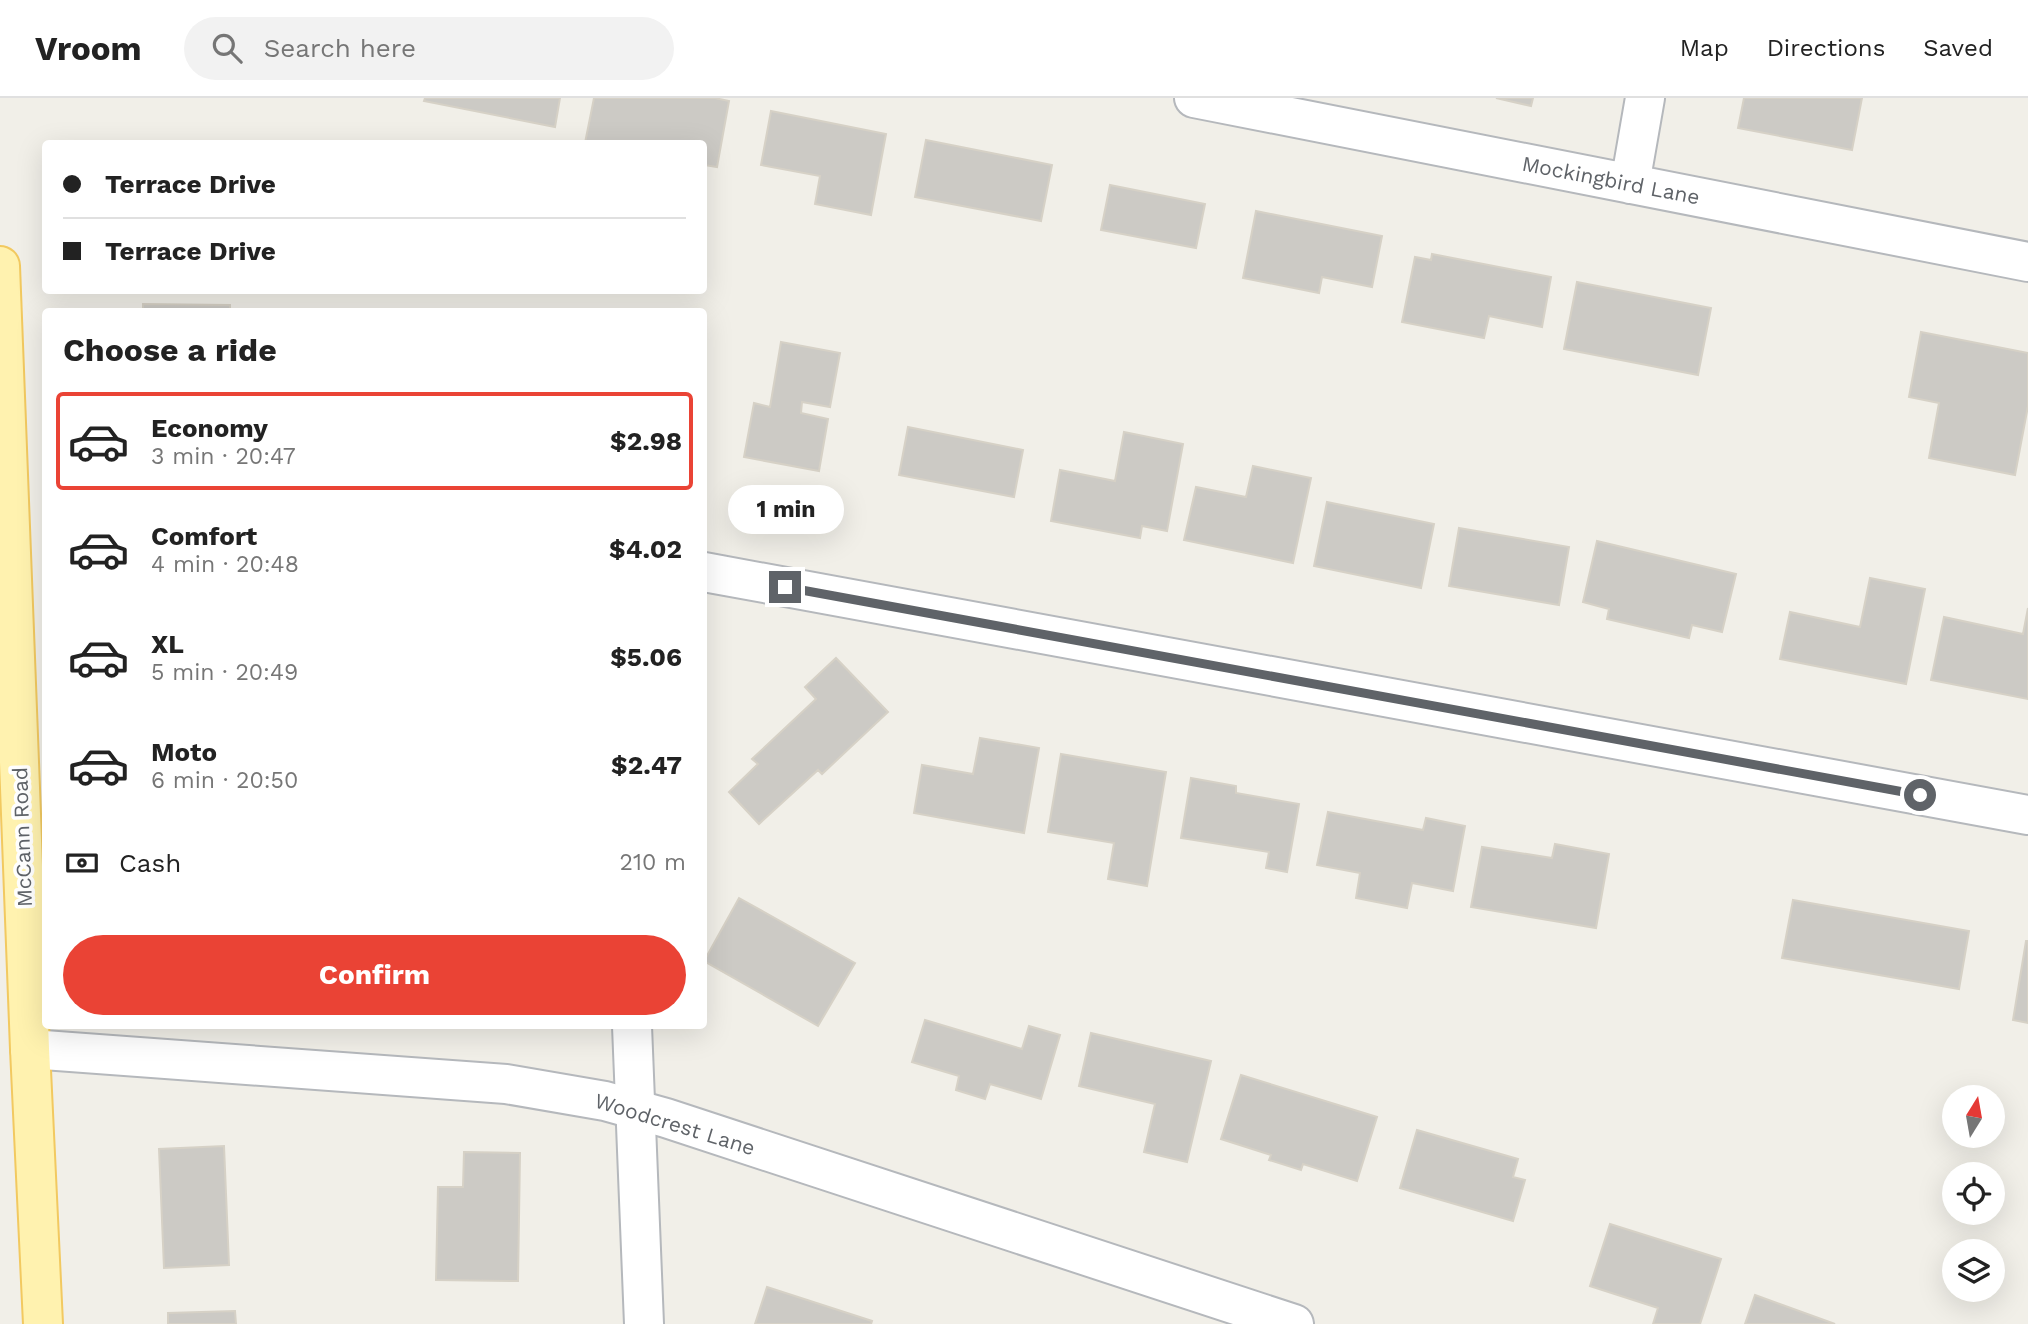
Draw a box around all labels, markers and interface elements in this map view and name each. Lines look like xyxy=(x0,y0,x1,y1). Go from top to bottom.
search box xyxy=(184,17,674,80)
text: Vroom xyxy=(35,29,142,68)
icon: search xyxy=(208,29,246,67)
text: Search here xyxy=(264,33,416,63)
text: Map xyxy=(1680,34,1729,62)
text: Directions xyxy=(1767,34,1885,62)
text: Saved xyxy=(1923,34,1993,62)
street label: Mockingbird Lane xyxy=(1520,150,1702,210)
text: Terrace Drive xyxy=(105,169,276,199)
text: Terrace Drive xyxy=(105,236,276,266)
text: Choose a ride xyxy=(63,331,277,369)
icon: car xyxy=(67,410,130,473)
text: Economy xyxy=(151,413,268,443)
text: $2.98 xyxy=(610,426,682,456)
text: 3 min · 20:47 xyxy=(151,443,296,470)
callout: 1 min xyxy=(727,486,843,534)
text: 1 min xyxy=(756,496,816,523)
icon: car xyxy=(67,518,130,581)
text: Comfort xyxy=(151,521,257,551)
text: $4.02 xyxy=(609,534,682,564)
text: 4 min · 20:48 xyxy=(151,551,299,578)
route end xyxy=(769,571,801,603)
icon: car xyxy=(67,626,130,689)
text: XL xyxy=(151,629,184,659)
text: $5.06 xyxy=(610,642,682,672)
text: 5 min · 20:49 xyxy=(151,659,298,686)
icon: car xyxy=(67,734,130,797)
text: Moto xyxy=(151,737,217,767)
text: $2.47 xyxy=(611,750,682,780)
street label: McCann Road xyxy=(7,767,37,907)
text: 6 min · 20:50 xyxy=(151,767,298,794)
route start xyxy=(1904,779,1936,811)
icon: cash xyxy=(63,844,101,882)
text: Cash xyxy=(119,848,181,878)
text: 210 m xyxy=(620,849,686,876)
button: Confirm xyxy=(63,935,686,1015)
north arrow xyxy=(1942,1085,2006,1148)
map controls xyxy=(1942,1085,2005,1302)
street label: Woodcrest Lane xyxy=(592,1088,758,1160)
button: locate xyxy=(1942,1162,2005,1225)
button: layers xyxy=(1942,1239,2005,1302)

